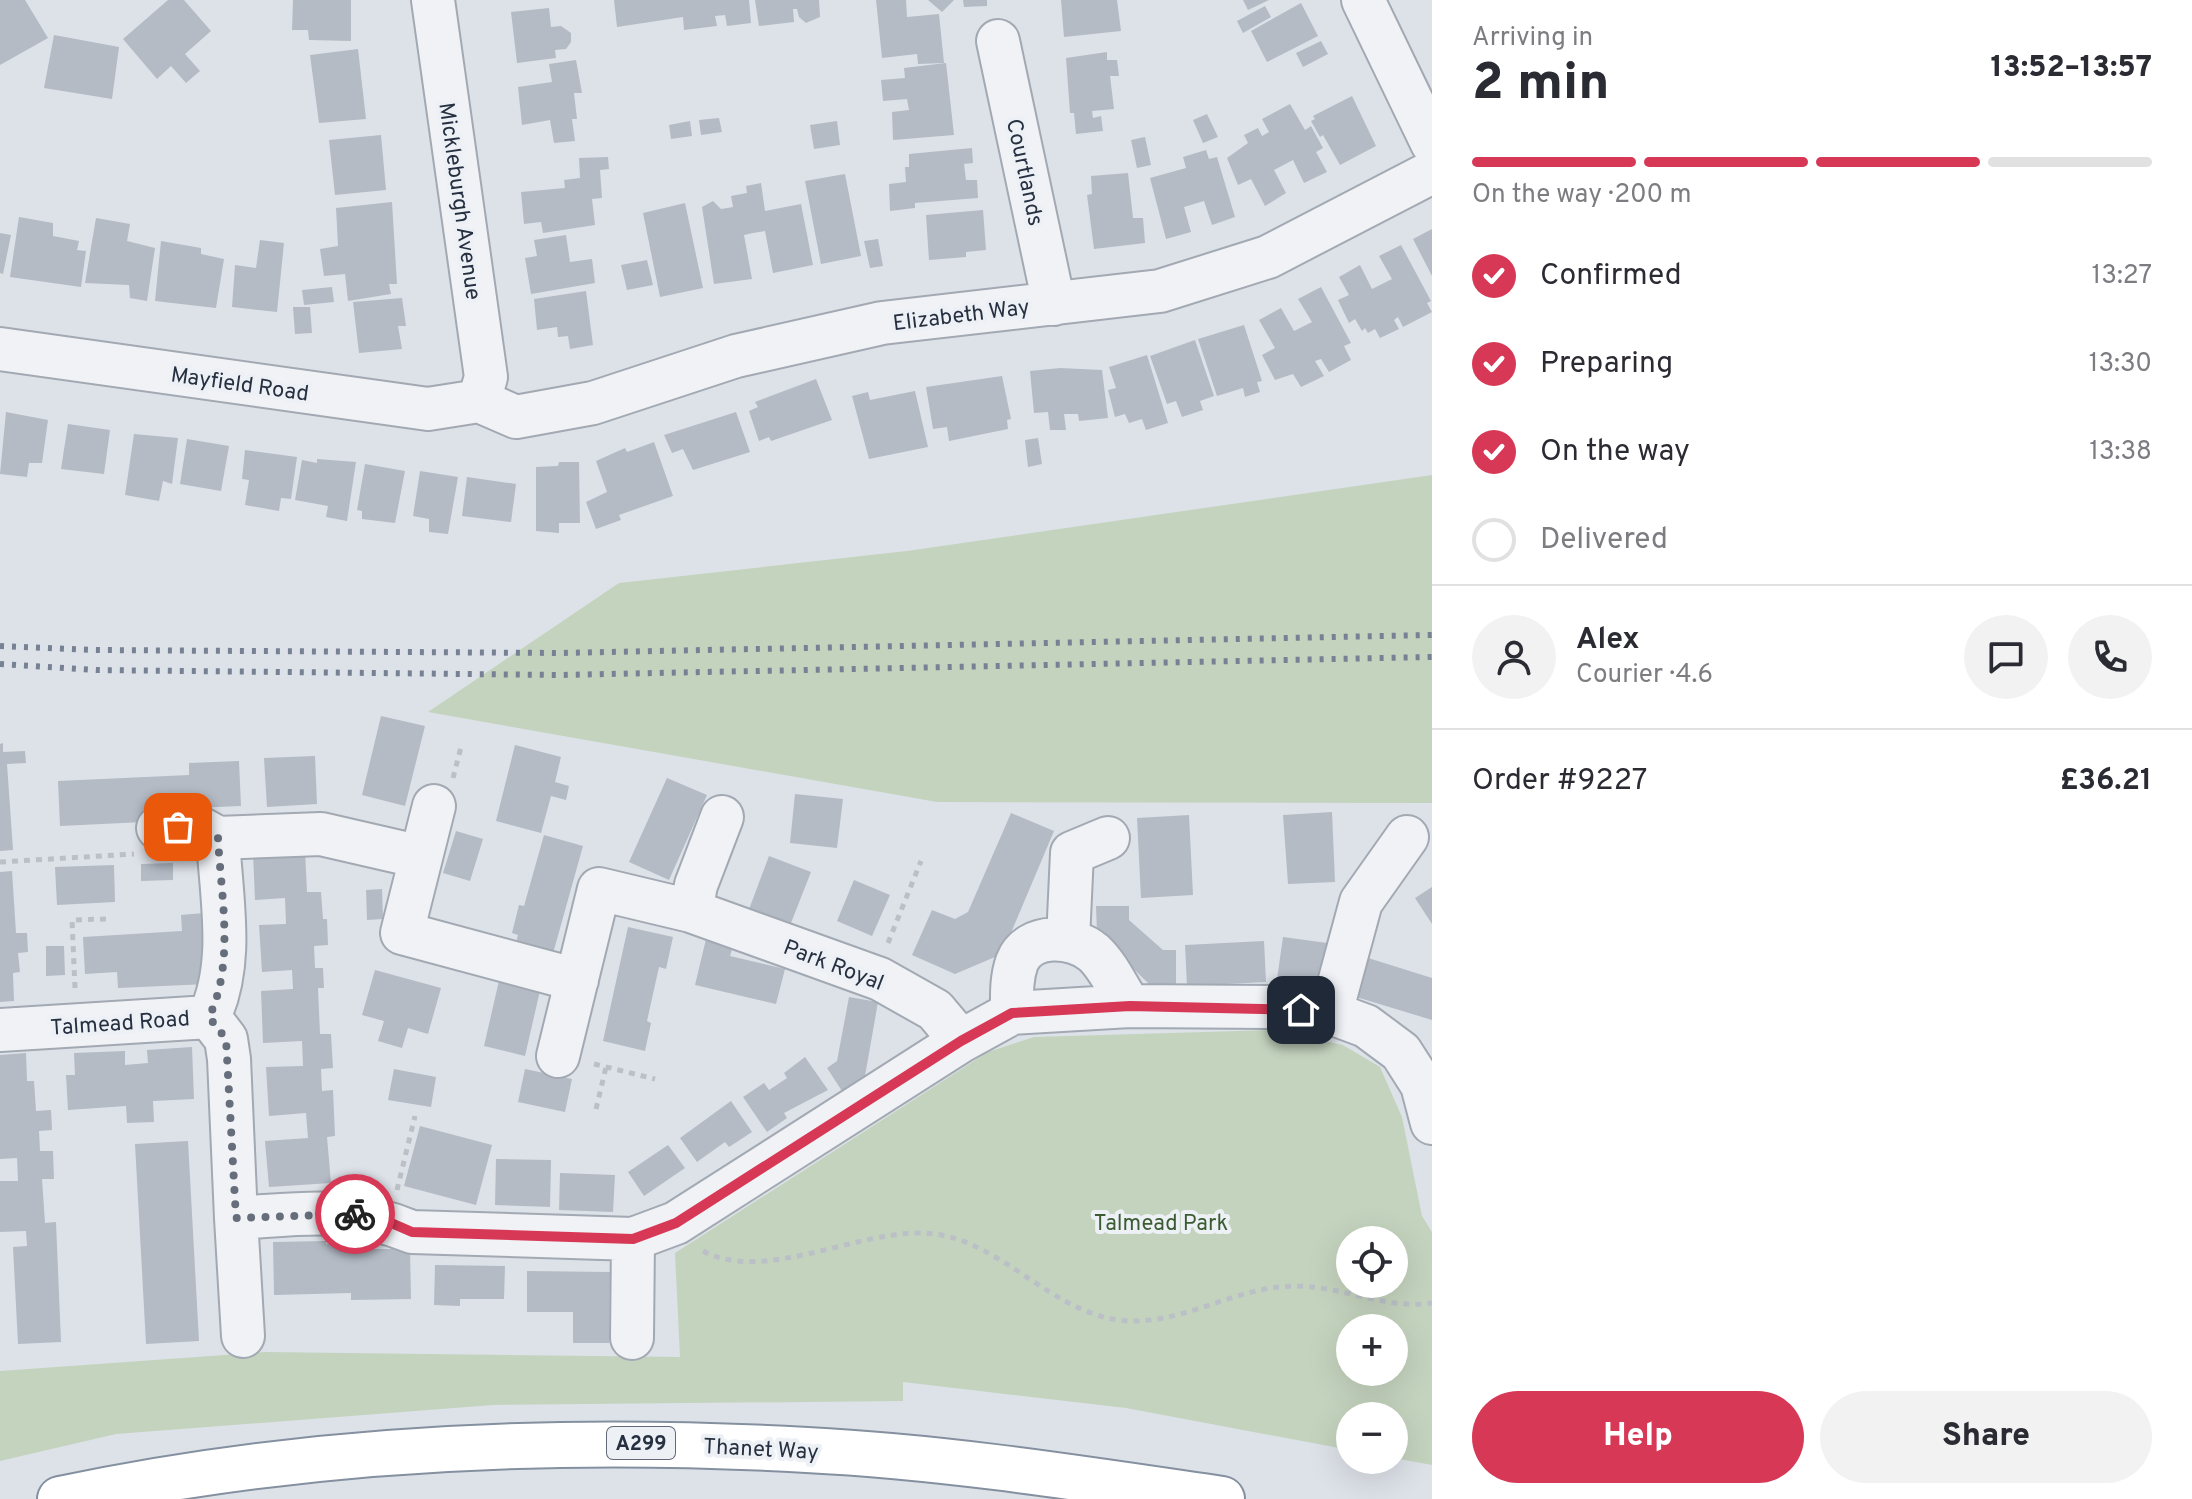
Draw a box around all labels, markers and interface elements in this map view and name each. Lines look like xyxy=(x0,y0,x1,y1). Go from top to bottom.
text: Arriving in xyxy=(1472,22,1593,55)
text: 13:52–13:57 xyxy=(1990,50,2152,87)
text: 2 min xyxy=(1472,52,1610,118)
street label: Mickleburgh Avenue xyxy=(431,101,486,302)
street label: Courtlands xyxy=(999,116,1048,229)
text: On the way · 200 m xyxy=(1472,179,1691,212)
icon: check xyxy=(1472,254,1516,298)
text: Confirmed xyxy=(1540,258,1682,295)
text: 13:27 xyxy=(2092,260,2152,293)
street label: Elizabeth Way xyxy=(891,295,1031,338)
icon: check xyxy=(1472,342,1516,386)
text: Preparing xyxy=(1540,346,1673,383)
text: 13:30 xyxy=(2089,348,2152,381)
street label: Mayfield Road xyxy=(169,362,310,409)
icon: check xyxy=(1472,430,1516,474)
text: On the way xyxy=(1540,434,1690,471)
text: 13:38 xyxy=(2089,436,2152,469)
text: Delivered xyxy=(1540,522,1668,559)
button: person xyxy=(1472,615,1556,699)
button: chat xyxy=(1964,615,2048,699)
button: phone xyxy=(2068,615,2152,699)
text: Alex xyxy=(1576,622,1640,659)
text: Courier · 4.6 xyxy=(1576,659,1713,692)
text: Order #9227 xyxy=(1472,763,1647,800)
text: £36.21 xyxy=(2060,763,2152,800)
pin xyxy=(144,793,212,861)
icon: bag xyxy=(156,805,200,849)
street label: Park Royal xyxy=(779,935,887,998)
pin xyxy=(1267,976,1335,1044)
icon: home xyxy=(1279,988,1323,1032)
street label: Talmead Road xyxy=(50,1006,191,1043)
courier xyxy=(315,1174,395,1254)
icon: bike xyxy=(333,1192,377,1236)
park label: Talmead Park xyxy=(1094,1211,1228,1238)
map controls xyxy=(1336,1226,1408,1474)
button: locate xyxy=(1336,1226,1408,1298)
button: + xyxy=(1336,1314,1408,1386)
button: Help xyxy=(1472,1391,1804,1483)
button: Share xyxy=(1820,1391,2152,1483)
button: − xyxy=(1336,1402,1408,1474)
road number: A299 xyxy=(607,1427,675,1459)
street label: Thanet Way xyxy=(702,1434,819,1467)

